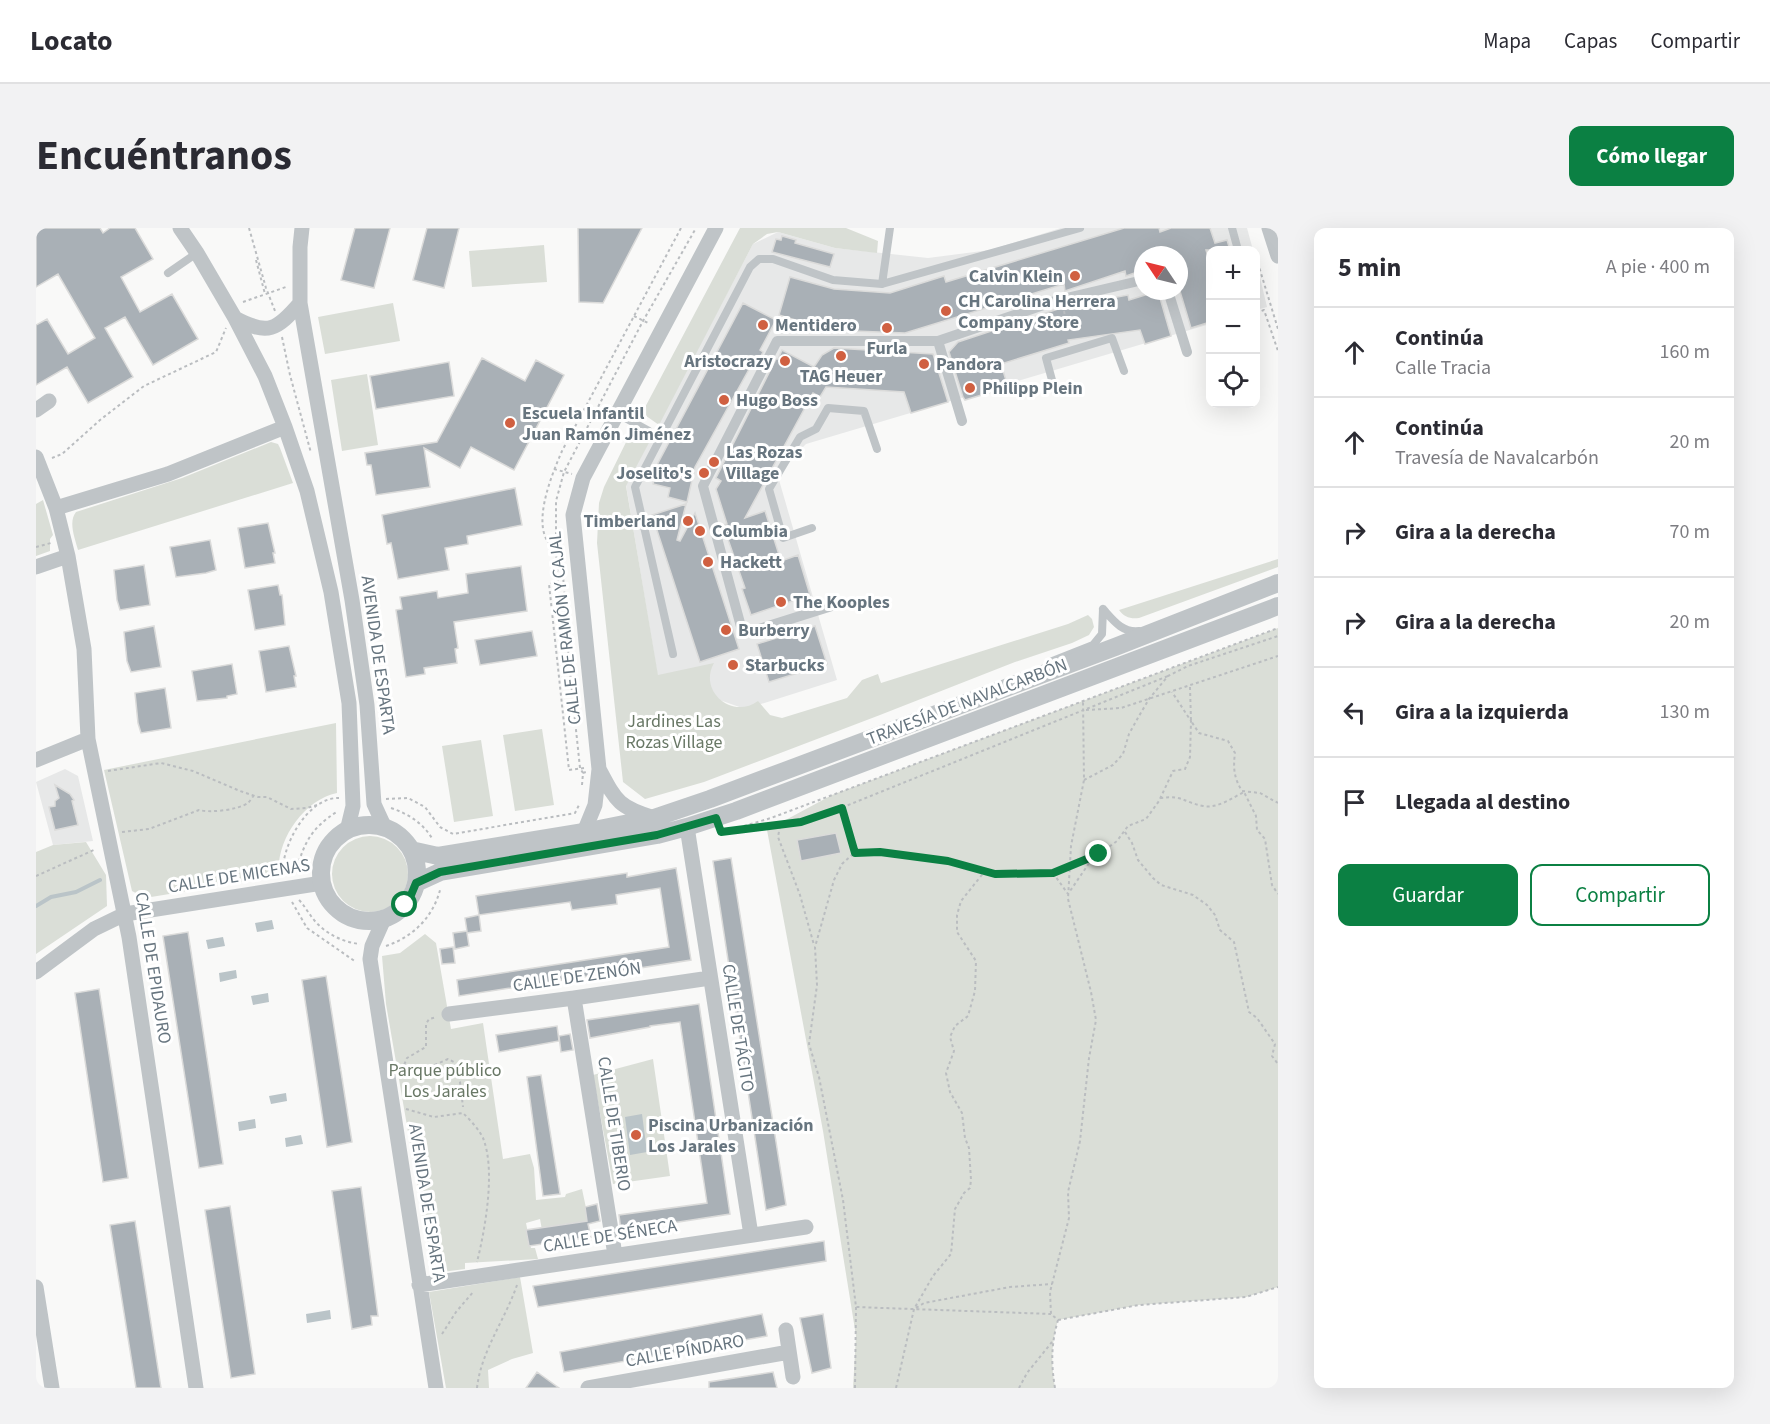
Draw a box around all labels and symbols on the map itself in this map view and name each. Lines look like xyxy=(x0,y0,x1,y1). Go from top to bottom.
north arrow xyxy=(1134,246,1188,300)
place label: Calvin Klein xyxy=(969,264,1063,289)
marker: Calvin Klein xyxy=(1068,269,1082,283)
place label: CH Carolina Herrera Company Store xyxy=(958,289,1116,335)
marker: CH Carolina Herrera Company Store xyxy=(939,304,953,318)
place label: Mentidero xyxy=(775,313,857,338)
marker: Mentidero xyxy=(756,318,770,332)
marker: Furla xyxy=(880,321,894,335)
place label: Furla xyxy=(866,336,908,361)
place label: Aristocrazy xyxy=(683,349,774,374)
marker: TAG Heuer xyxy=(834,349,848,363)
place label: Pandora xyxy=(936,352,1002,377)
marker: Aristocrazy xyxy=(778,354,792,368)
marker: Pandora xyxy=(917,357,931,371)
place label: TAG Heuer xyxy=(800,364,883,389)
place label: Philipp Plein xyxy=(982,376,1083,401)
marker: Philipp Plein xyxy=(963,381,977,395)
place label: Hugo Boss xyxy=(736,388,818,413)
marker: Hugo Boss xyxy=(717,393,731,407)
place label: Escuela Infantil Juan Ramón Jiménez xyxy=(522,401,691,447)
marker: Escuela Infantil Juan Ramón Jiménez xyxy=(503,416,517,430)
place label: Las Rozas Village xyxy=(725,440,803,486)
marker: Las Rozas Village xyxy=(707,455,721,469)
place label: Joselito's xyxy=(616,461,692,486)
marker: Joselito's xyxy=(697,466,711,480)
place label: Timberland xyxy=(584,509,676,534)
marker: Timberland xyxy=(681,514,695,528)
place label: Columbia xyxy=(712,519,788,544)
marker: Columbia xyxy=(693,524,707,538)
street label: CALLE DE RAMÓN Y CAJAL xyxy=(542,530,588,726)
place label: Hackett xyxy=(720,550,782,575)
marker: Hackett xyxy=(701,555,715,569)
street label: AVENIDA DE ESPARTA xyxy=(354,574,402,736)
place label: The Kooples xyxy=(793,590,890,615)
marker: The Kooples xyxy=(774,595,788,609)
place label: Burberry xyxy=(738,618,810,643)
marker: Burberry xyxy=(719,623,733,637)
street label: TRAVESÍA DE NAVALCARBÓN xyxy=(863,652,1071,752)
place label: Starbucks xyxy=(745,653,825,678)
marker: Starbucks xyxy=(726,658,740,672)
park label: Jardines Las Rozas Village xyxy=(626,709,723,755)
route end xyxy=(1085,840,1111,866)
street label: CALLE DE MICENAS xyxy=(166,852,312,900)
street label: CALLE DE EPIDAURO xyxy=(129,890,177,1046)
route start xyxy=(391,891,417,917)
street label: CALLE DE ZENÓN xyxy=(511,956,643,998)
street label: CALLE DE TÁCITO xyxy=(716,962,760,1094)
street label: CALLE DE TIBERIO xyxy=(591,1055,637,1193)
park label: Parque público Los Jarales xyxy=(388,1058,502,1104)
place label: Piscina Urbanización Los Jarales xyxy=(648,1113,814,1159)
street label: AVENIDA DE ESPARTA xyxy=(402,1122,452,1284)
marker: Piscina Urbanización Los Jarales xyxy=(629,1128,643,1142)
street label: CALLE DE SÉNECA xyxy=(541,1213,679,1259)
street label: CALLE PÍNDARO xyxy=(624,1328,746,1374)

